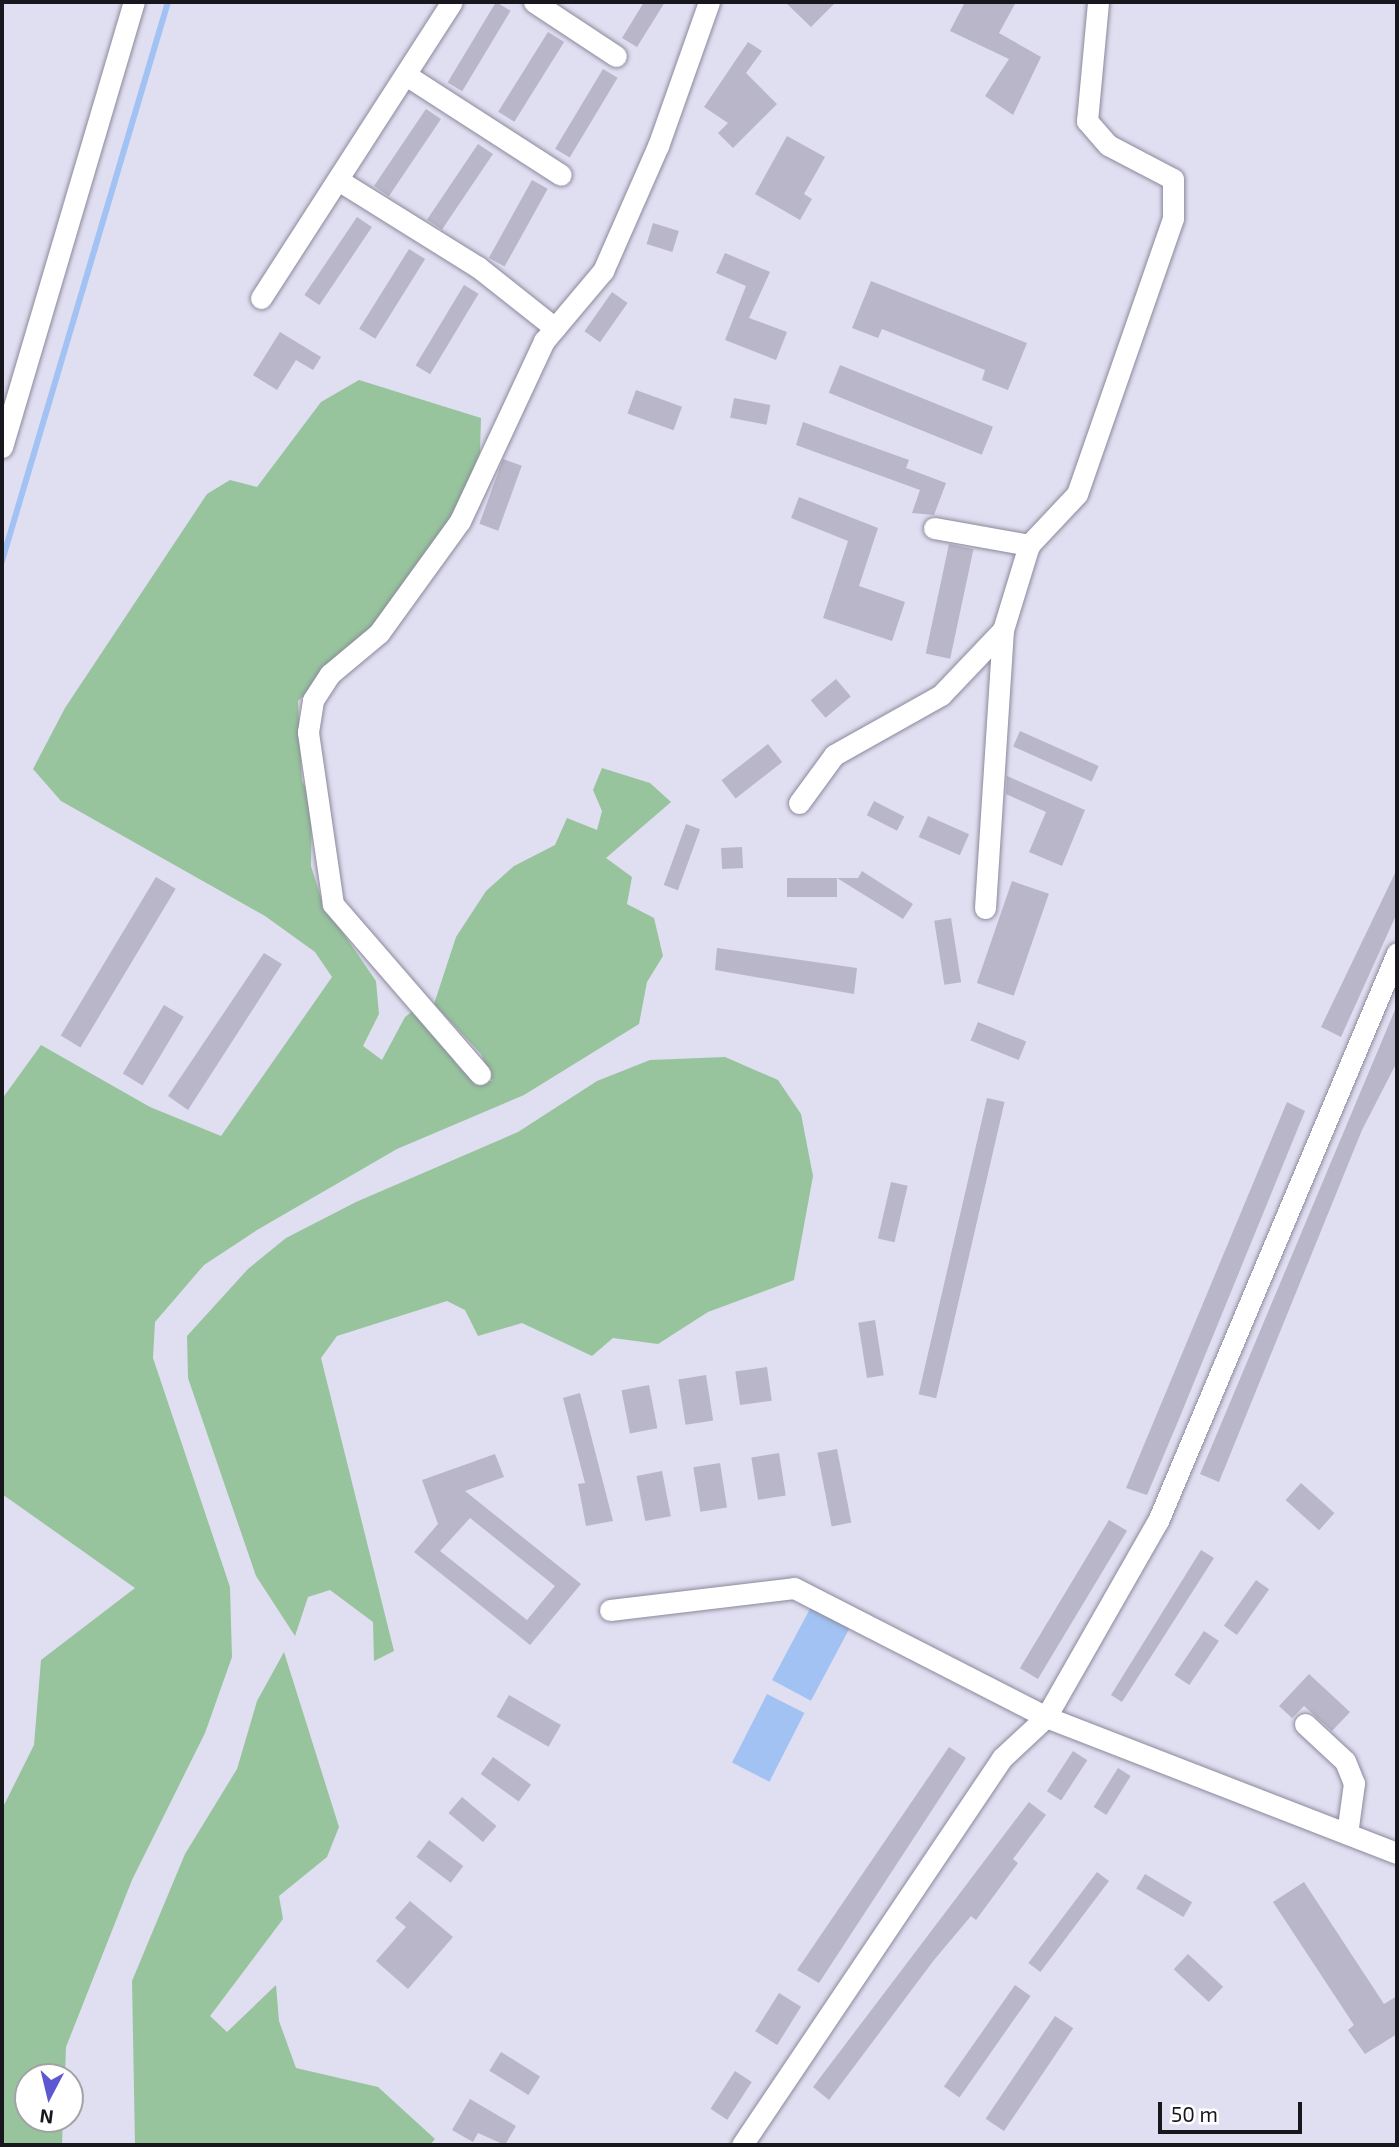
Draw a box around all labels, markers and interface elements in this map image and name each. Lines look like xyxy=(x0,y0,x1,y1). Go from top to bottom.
north arrow xyxy=(14,2063,84,2133)
scale bar xyxy=(1161,2088,1304,2132)
text: 50 m xyxy=(1171,2101,1218,2126)
text: N xyxy=(38,2105,55,2130)

